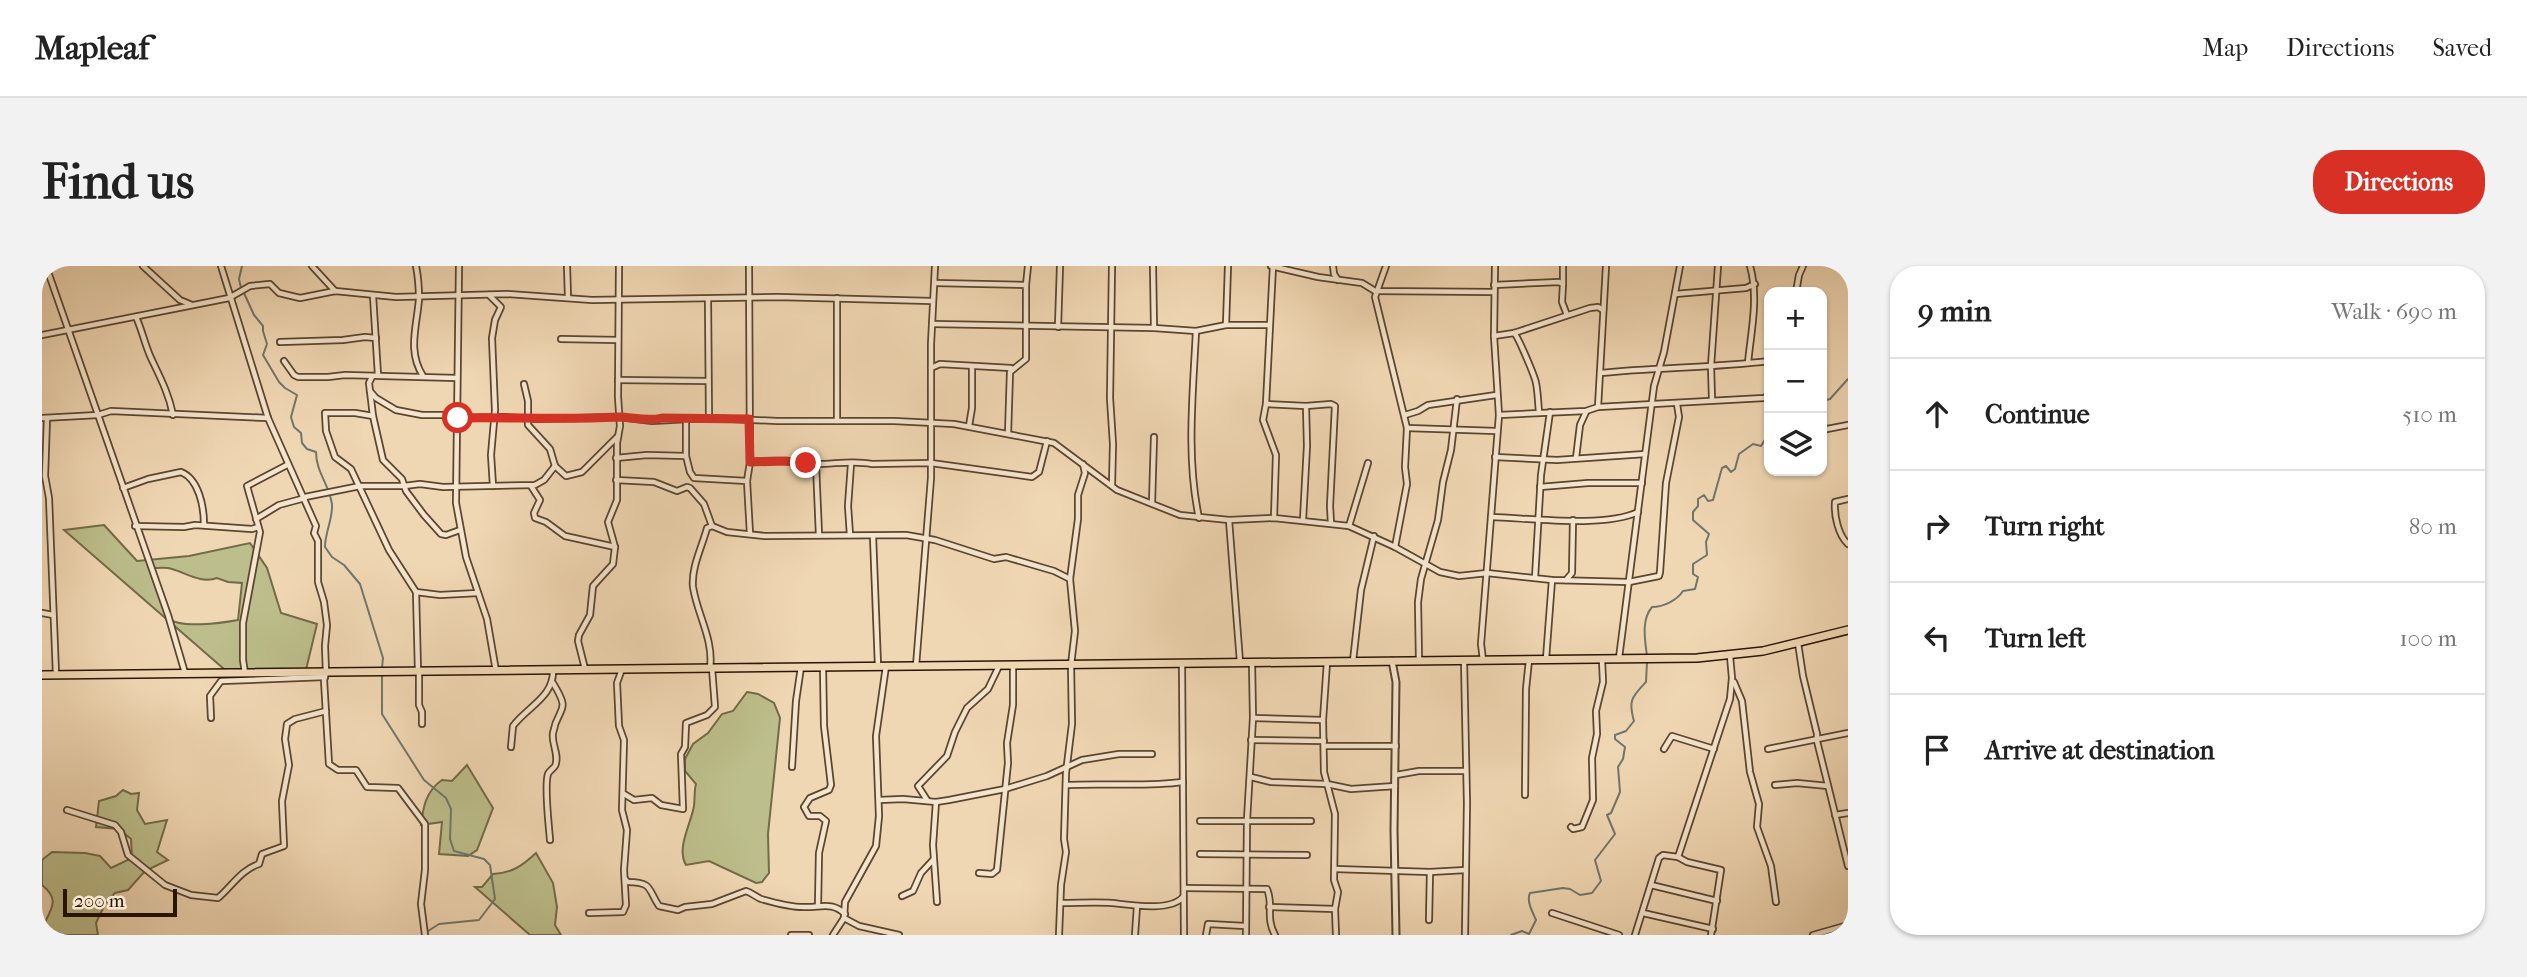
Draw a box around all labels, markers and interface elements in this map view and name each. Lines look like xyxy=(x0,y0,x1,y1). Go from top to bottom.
text: Mapleaf xyxy=(35,29,149,68)
text: Map xyxy=(2202,34,2248,62)
text: Directions xyxy=(2286,34,2394,62)
text: Saved xyxy=(2432,34,2492,62)
button: Directions xyxy=(2313,150,2485,214)
text: Find us xyxy=(42,153,194,211)
map controls xyxy=(1764,287,1827,476)
button: + xyxy=(1764,287,1827,350)
text: 9 min xyxy=(1918,294,1991,329)
text: Walk · 690 m xyxy=(2331,298,2457,325)
button: − xyxy=(1764,350,1827,413)
icon: ahead xyxy=(1918,395,1956,433)
text: Continue xyxy=(1985,399,2090,430)
text: 510 m xyxy=(2402,401,2457,428)
route start xyxy=(442,402,473,433)
button: layers xyxy=(1764,413,1827,476)
route end xyxy=(790,447,821,478)
icon: right xyxy=(1918,507,1956,545)
text: Turn right xyxy=(1985,511,2105,542)
text: 80 m xyxy=(2409,513,2457,540)
icon: left xyxy=(1918,619,1956,657)
text: Turn left xyxy=(1985,623,2086,654)
text: 100 m xyxy=(2399,625,2457,652)
icon: arrive xyxy=(1918,731,1956,769)
text: Arrive at destination xyxy=(1985,735,2215,766)
scale bar xyxy=(63,886,177,918)
text: 200 m xyxy=(74,890,125,912)

